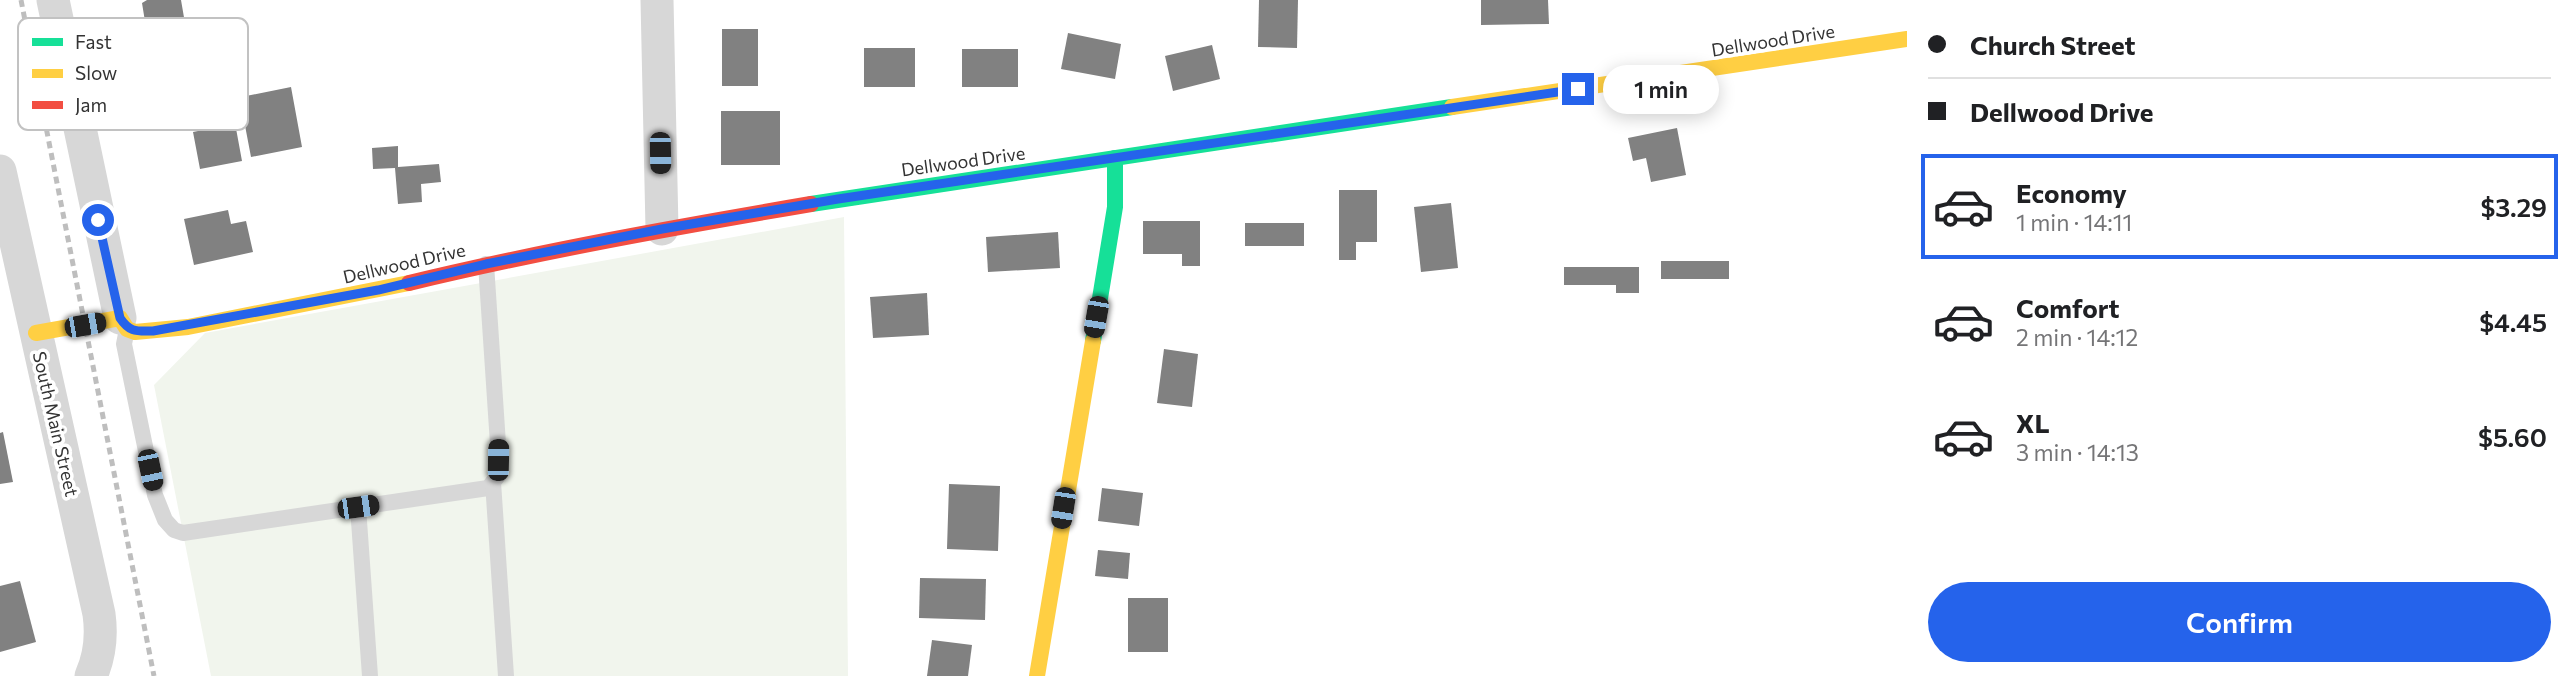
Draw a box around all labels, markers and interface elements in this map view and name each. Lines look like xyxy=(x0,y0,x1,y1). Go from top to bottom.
legend xyxy=(18,18,248,130)
street label: Dellwood Drive xyxy=(1710,19,1836,61)
text: Church Street xyxy=(1970,29,2136,60)
text: Fast xyxy=(75,30,112,53)
text: Slow xyxy=(75,61,117,84)
callout: 1 min xyxy=(1602,64,1718,114)
route end xyxy=(1562,73,1594,105)
text: 1 min xyxy=(1634,75,1688,103)
text: Jam xyxy=(75,93,107,116)
text: Dellwood Drive xyxy=(1970,96,2154,127)
car xyxy=(650,132,671,174)
street label: Dellwood Drive xyxy=(900,141,1026,181)
icon: car xyxy=(1932,175,1995,238)
text: Economy xyxy=(2016,177,2127,208)
text: $3.29 xyxy=(2480,191,2547,222)
route start xyxy=(82,204,114,236)
text: 1 min · 14:11 xyxy=(2016,208,2132,236)
street label: Dellwood Drive xyxy=(341,238,467,288)
icon: car xyxy=(1932,290,1995,353)
text: Comfort xyxy=(2016,292,2119,323)
car xyxy=(1083,294,1110,340)
text: $4.45 xyxy=(2479,306,2547,337)
car xyxy=(63,311,108,339)
text: 2 min · 14:12 xyxy=(2016,323,2138,351)
street label: South Main Street xyxy=(29,349,83,499)
icon: car xyxy=(1932,405,1995,468)
text: XL xyxy=(2016,407,2050,438)
text: $5.60 xyxy=(2478,421,2547,452)
text: 3 min · 14:13 xyxy=(2016,438,2139,466)
car xyxy=(488,439,509,481)
car xyxy=(136,447,165,493)
car xyxy=(1050,486,1077,530)
car xyxy=(336,494,381,520)
button: Confirm xyxy=(1928,582,2551,662)

